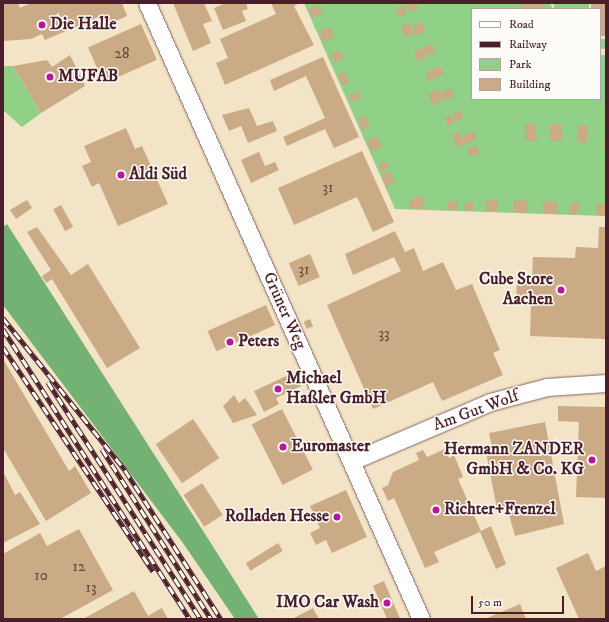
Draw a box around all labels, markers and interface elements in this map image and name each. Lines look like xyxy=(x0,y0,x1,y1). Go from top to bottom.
legend xyxy=(471,8,601,100)
place label: Die Halle xyxy=(50,15,116,35)
text: Road xyxy=(509,17,534,32)
marker: Die Halle xyxy=(37,20,47,30)
text: Railway xyxy=(509,37,547,52)
house number: 28 xyxy=(115,45,129,63)
text: Park xyxy=(509,57,531,72)
place label: MUFAB xyxy=(58,67,118,87)
marker: MUFAB xyxy=(45,72,55,82)
text: Building xyxy=(509,77,550,92)
place label: Aldi Süd xyxy=(129,165,187,185)
marker: Aldi Süd xyxy=(116,170,126,180)
house number: 31 xyxy=(322,179,334,197)
house number: 31 xyxy=(298,261,310,279)
street label: Grüner Weg xyxy=(258,269,310,353)
place label: Cube Store Aachen xyxy=(479,270,553,310)
marker: Cube Store Aachen xyxy=(556,285,566,295)
house number: 33 xyxy=(378,325,390,343)
place label: Peters xyxy=(238,332,279,352)
marker: Peters xyxy=(225,337,235,347)
place label: Michael Haßler GmbH xyxy=(286,369,386,409)
marker: Michael Haßler GmbH xyxy=(273,384,283,394)
street label: Am Gut Wolf xyxy=(430,386,522,436)
place label: Euromaster xyxy=(291,437,370,457)
place label: Hermann ZANDER GmbH & Co. KG xyxy=(444,440,584,480)
marker: Euromaster xyxy=(278,442,288,452)
marker: Hermann ZANDER GmbH & Co. KG xyxy=(587,455,597,465)
place label: Richter+Frenzel xyxy=(444,500,556,520)
marker: Richter+Frenzel xyxy=(431,505,441,515)
place label: Rolladen Hesse xyxy=(225,507,329,527)
marker: Rolladen Hesse xyxy=(332,512,342,522)
house number: 12 xyxy=(73,558,85,576)
house number: 10 xyxy=(34,567,48,585)
house number: 13 xyxy=(85,579,97,597)
scale bar xyxy=(473,588,566,614)
place label: IMO Car Wash xyxy=(276,593,379,613)
text: 50 m xyxy=(478,595,502,610)
marker: IMO Car Wash xyxy=(382,598,392,608)

